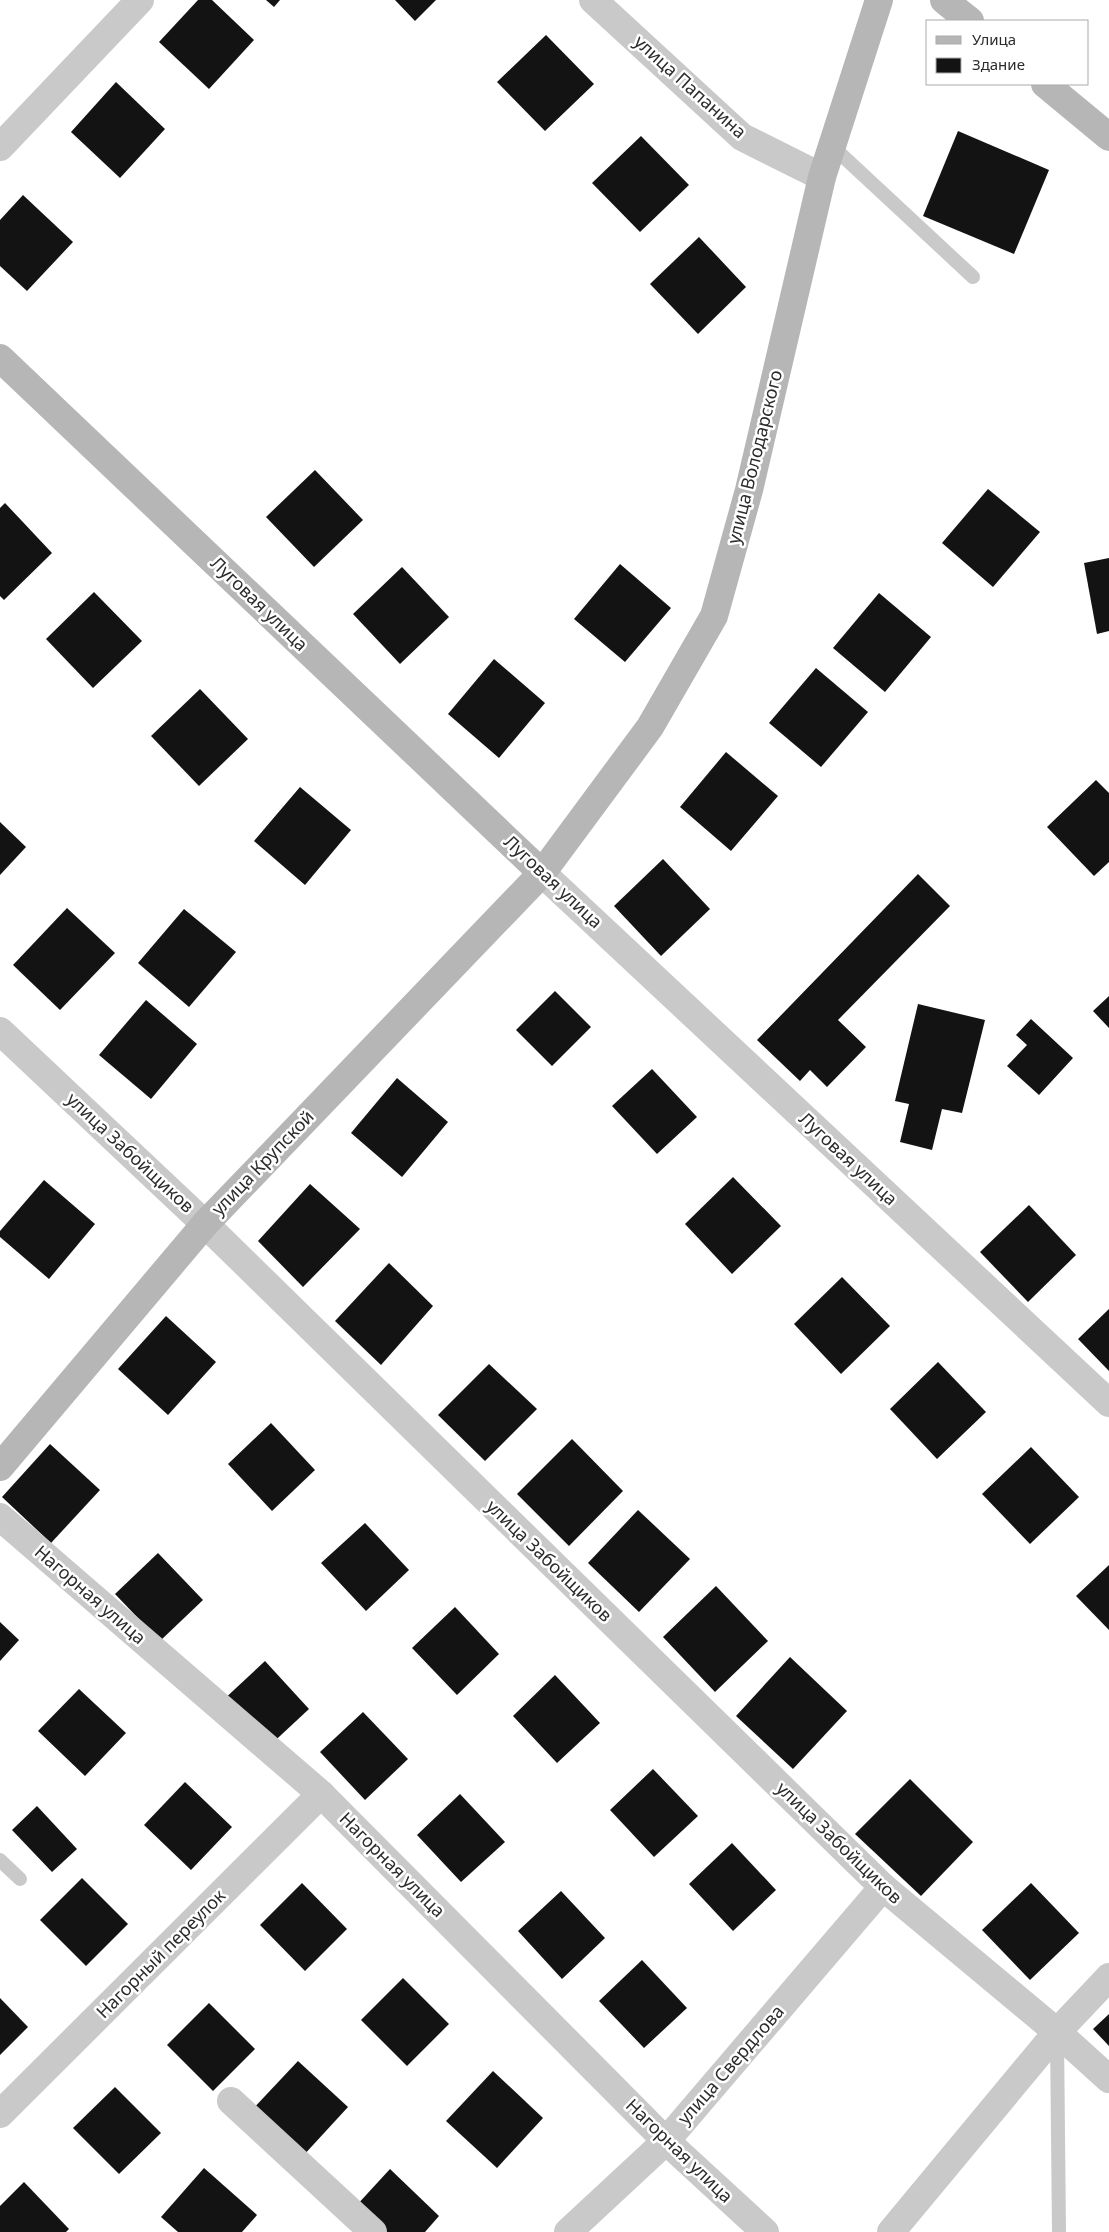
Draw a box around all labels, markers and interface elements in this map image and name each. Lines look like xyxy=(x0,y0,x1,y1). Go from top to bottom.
legend xyxy=(926,20,1089,85)
street label: улица Папанина xyxy=(629,29,752,143)
text: Улица xyxy=(972,29,1016,49)
text: Здание xyxy=(972,54,1025,74)
street label: улица Володарского xyxy=(721,367,787,546)
street label: Луговая улица xyxy=(206,551,313,656)
street label: Луговая улица xyxy=(499,829,608,933)
street label: улица Забойщиков xyxy=(62,1087,200,1218)
street label: улица Крупской xyxy=(206,1105,319,1220)
street label: Луговая улица xyxy=(794,1106,903,1210)
street label: улица Забойщиков xyxy=(482,1494,618,1627)
street label: Нагорная улица xyxy=(30,1539,151,1649)
street label: улица Забойщиков xyxy=(772,1776,908,1909)
street label: Нагорная улица xyxy=(335,1806,451,1922)
street label: Нагорный переулок xyxy=(90,1883,230,2023)
street label: улица Свердлова xyxy=(672,2000,789,2129)
street label: Нагорная улица xyxy=(621,2093,738,2208)

